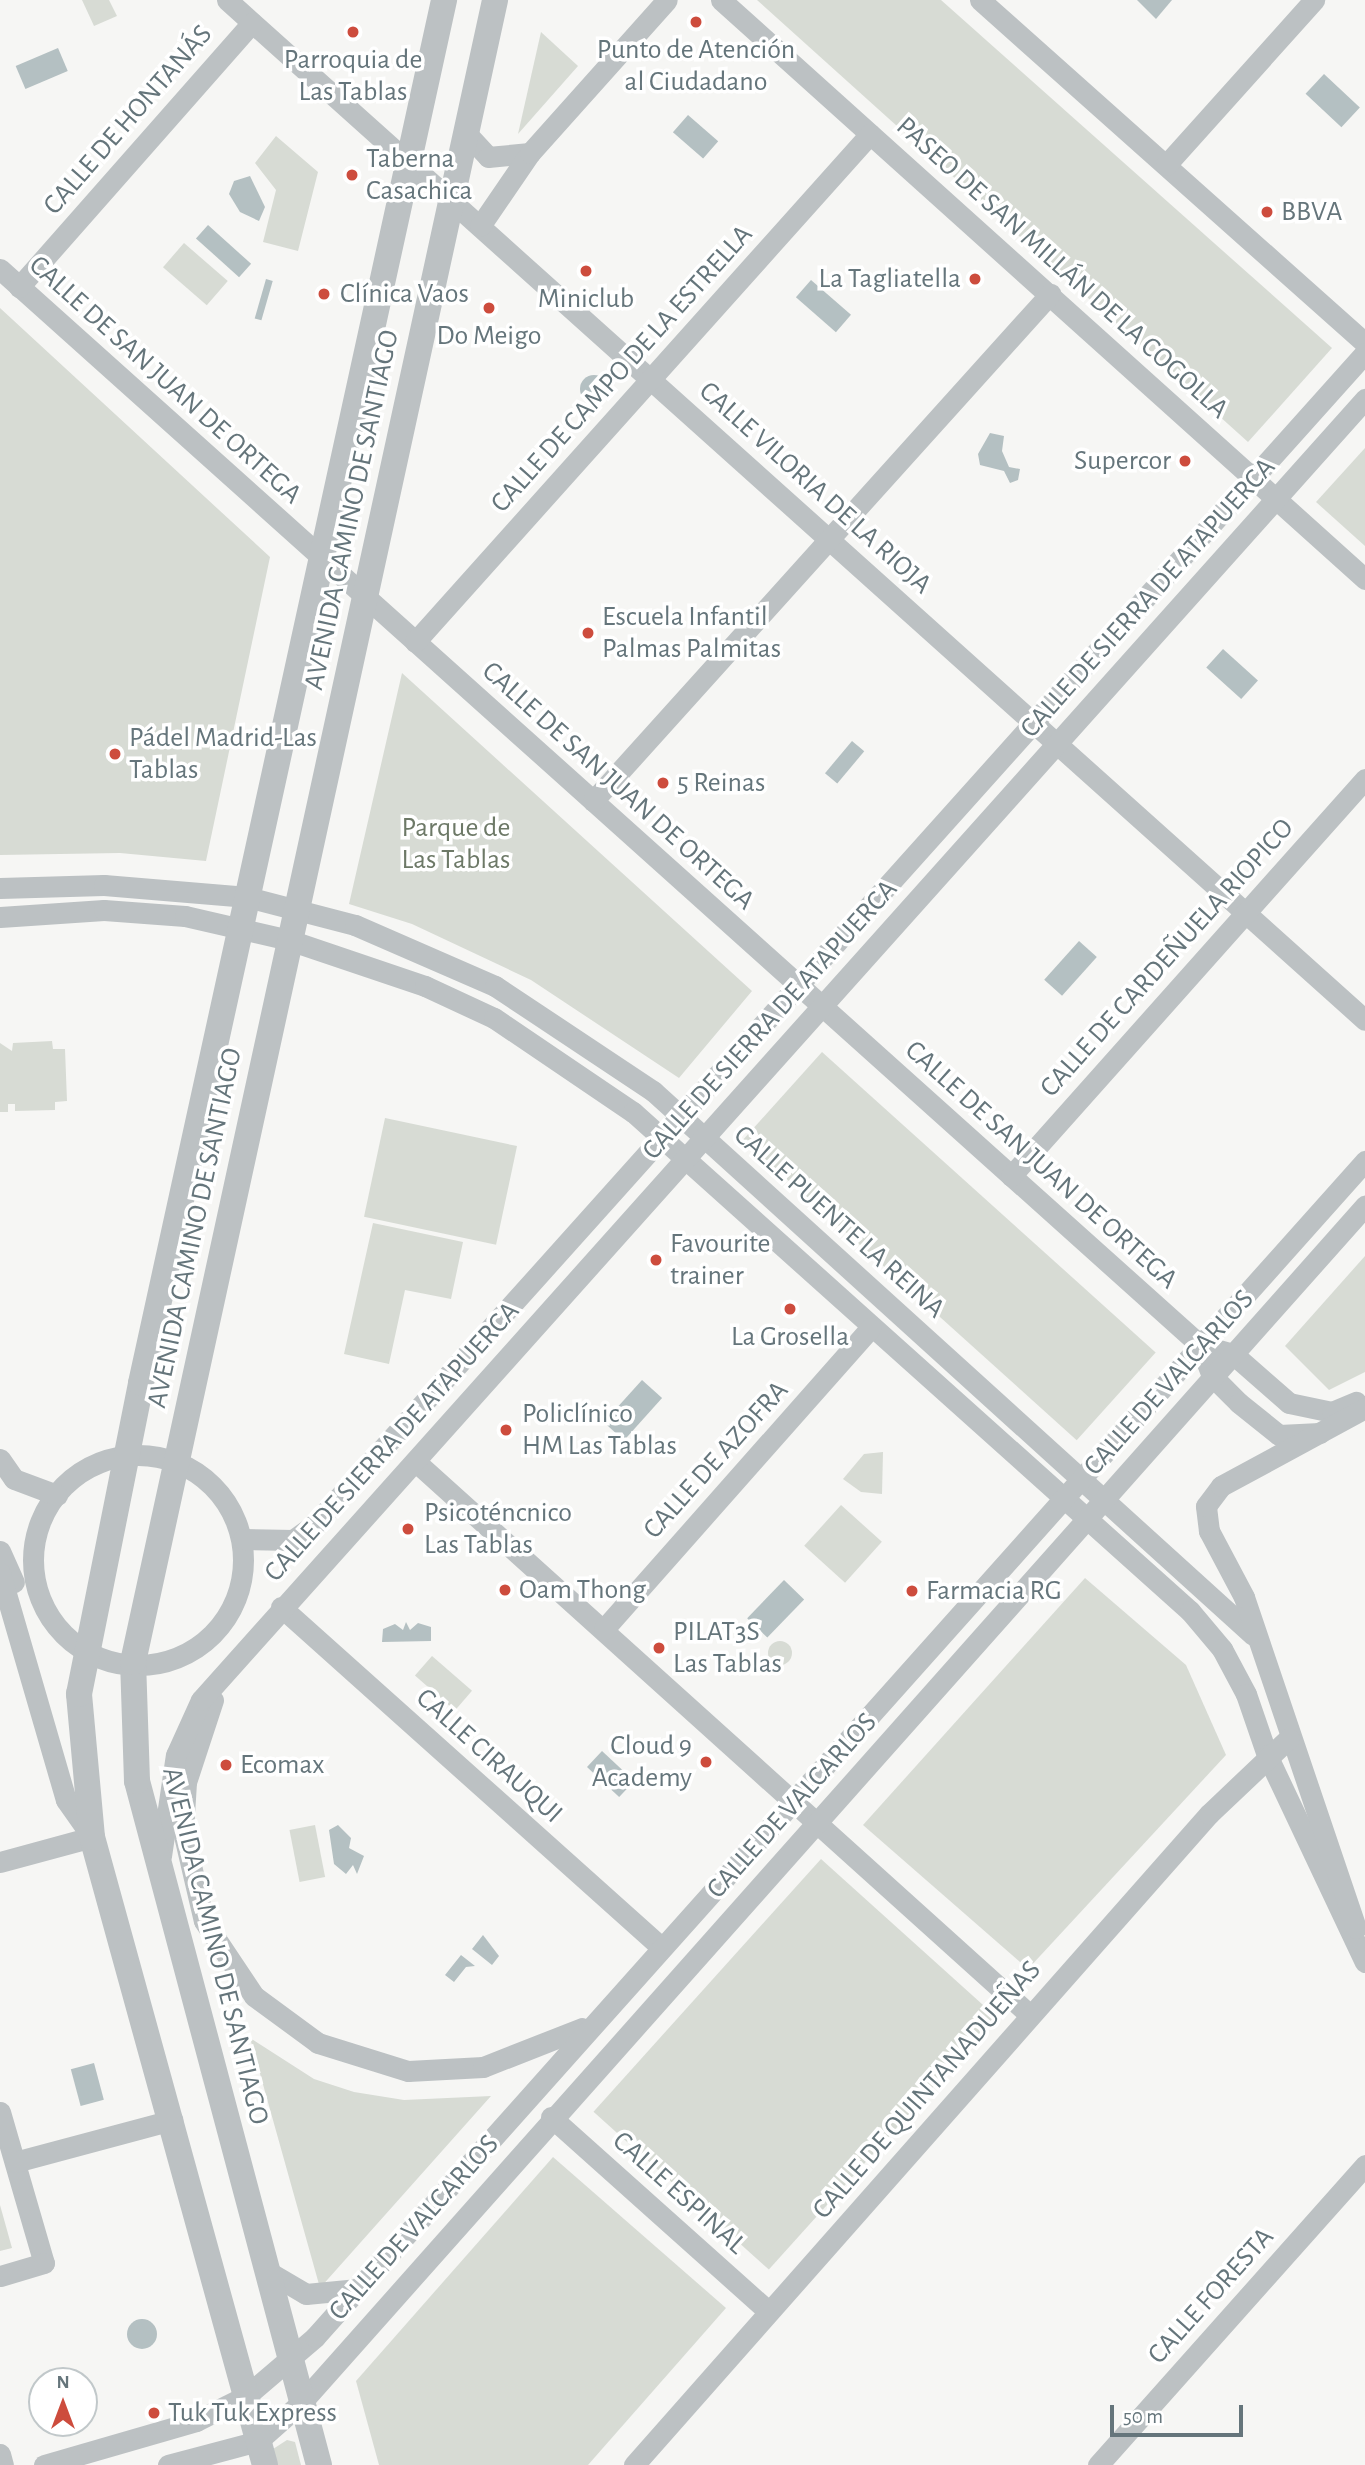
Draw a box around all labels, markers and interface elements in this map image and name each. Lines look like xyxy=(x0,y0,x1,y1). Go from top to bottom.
marker: Punto de Atención al Ciudadano xyxy=(688,14,704,30)
street label: CALLE DE HONTANÁS xyxy=(36,18,220,222)
marker: Parroquia de Las Tablas xyxy=(345,24,361,40)
place label: Punto de Atención al Ciudadano xyxy=(597,33,795,99)
place label: Parroquia de Las Tablas xyxy=(284,43,422,109)
street label: PASEO DE SAN MILLÁN DE LA COGOLLA xyxy=(889,110,1235,426)
place label: Taberna Casachica xyxy=(366,142,472,208)
marker: Taberna Casachica xyxy=(344,167,360,183)
place label: BBVA xyxy=(1281,195,1342,229)
marker: BBVA xyxy=(1259,204,1275,220)
street label: CALLE DE CAMPO DE LA ESTRELLA xyxy=(484,218,760,520)
street label: CALLE DE SAN JUAN DE ORTEGA xyxy=(22,249,308,511)
place label: La Tagliatella xyxy=(819,262,961,296)
marker: Miniclub xyxy=(578,263,594,279)
marker: La Tagliatella xyxy=(967,271,983,287)
place label: Clínica Vaos xyxy=(340,277,469,311)
place label: Miniclub xyxy=(538,282,634,316)
marker: Clínica Vaos xyxy=(314,284,334,304)
marker: Do Meigo xyxy=(481,300,497,316)
place label: Do Meigo xyxy=(436,319,542,353)
street label: AVENIDA CAMINO DE SANTIAGO xyxy=(297,327,407,693)
street label: CALLE VILORIA DE LA RIOJA xyxy=(692,375,938,601)
place label: Supercor xyxy=(1074,444,1171,478)
street label: CALLE DE SIERRA DE ATAPUERCA xyxy=(1013,451,1283,745)
marker: Supercor xyxy=(1177,453,1193,469)
place label: Escuela Infantil Palmas Palmitas xyxy=(602,600,781,666)
marker: Escuela Infantil Palmas Palmitas xyxy=(580,625,596,641)
street label: CALLE DE SAN JUAN DE ORTEGA xyxy=(475,655,761,917)
place label: Pádel Madrid-Las Tablas xyxy=(129,721,317,787)
marker: Pádel Madrid-Las Tablas xyxy=(107,746,123,762)
place label: 5 Reinas xyxy=(677,766,765,800)
marker: 5 Reinas xyxy=(655,775,671,791)
park label: Parque de Las Tablas xyxy=(402,811,510,877)
street label: CALLE DE CARDEÑUELA RIOPICO xyxy=(1033,812,1301,1104)
street label: CALLE DE SIERRA DE ATAPUERCA xyxy=(635,873,905,1167)
street label: CALLE DE SAN JUAN DE ORTEGA xyxy=(898,1034,1184,1296)
street label: AVENIDA CAMINO DE SANTIAGO xyxy=(140,1045,250,1411)
street label: CALLE PUENTE LA REINA xyxy=(726,1118,952,1326)
place label: Favourite trainer xyxy=(670,1227,770,1293)
marker: Favourite trainer xyxy=(648,1252,664,1268)
street label: CALLE DE VALCARLOS xyxy=(1077,1283,1261,1483)
street label: CALLE DE SIERRA DE ATAPUERCA xyxy=(257,1295,527,1589)
marker: La Grosella xyxy=(782,1301,798,1317)
place label: La Grosella xyxy=(731,1320,849,1354)
street label: CALLE DE AZOFRA xyxy=(636,1374,796,1546)
place label: Policlínico HM Las Tablas xyxy=(522,1397,677,1463)
marker: Policlínico HM Las Tablas xyxy=(496,1420,516,1440)
place label: Psicoténcnico Las Tablas xyxy=(424,1496,572,1562)
marker: Psicoténcnico Las Tablas xyxy=(398,1519,418,1539)
place label: Oam Thong xyxy=(519,1573,646,1607)
place label: Farmacia RG xyxy=(926,1574,1062,1608)
marker: Oam Thong xyxy=(497,1582,513,1598)
marker: Farmacia RG xyxy=(904,1583,920,1599)
place label: PILAT3S Las Tablas xyxy=(673,1615,782,1681)
marker: PILAT3S Las Tablas xyxy=(651,1640,667,1656)
street label: CALLE CIRAUQUI xyxy=(409,1681,569,1831)
street label: CALLE DE VALCARLOS xyxy=(700,1706,884,1906)
place label: Cloud 9 Academy xyxy=(592,1729,692,1795)
place label: Ecomax xyxy=(240,1748,325,1782)
marker: Cloud 9 Academy xyxy=(698,1754,714,1770)
marker: Ecomax xyxy=(218,1757,234,1773)
street label: AVENIDA CAMINO DE SANTIAGO xyxy=(154,1764,276,2128)
street label: CALLE DE QUINTANADUEÑAS xyxy=(806,1954,1048,2226)
street label: CALLE ESPINAL xyxy=(605,2124,753,2262)
street label: CALLE DE VALCARLOS xyxy=(322,2128,506,2328)
street label: CALLE FORESTA xyxy=(1141,2221,1281,2371)
north arrow xyxy=(28,2367,98,2437)
text: N xyxy=(56,2373,70,2392)
scale bar xyxy=(1113,2392,1246,2436)
place label: Tuk Tuk Express xyxy=(168,2396,337,2430)
marker: Tuk Tuk Express xyxy=(146,2405,162,2421)
text: 50 m xyxy=(1123,2406,1163,2427)

